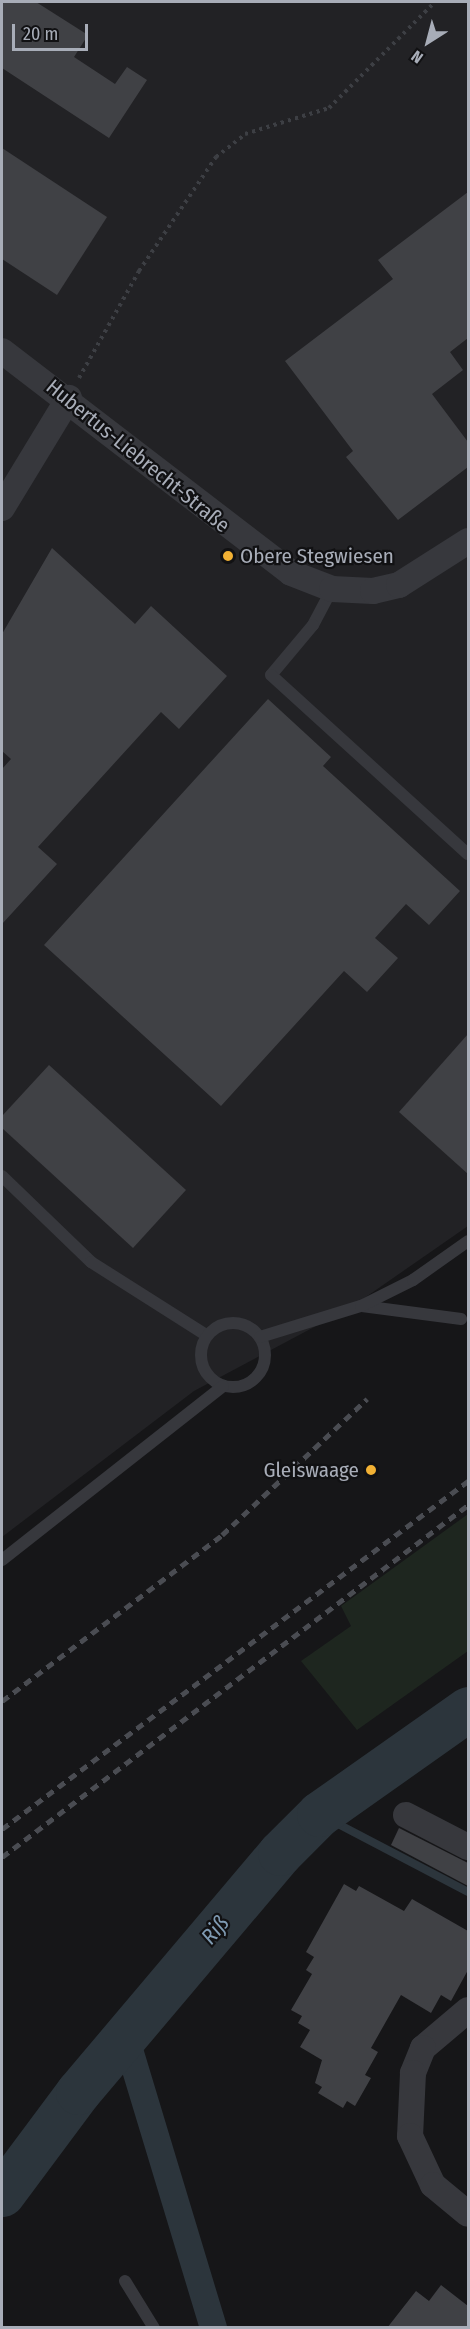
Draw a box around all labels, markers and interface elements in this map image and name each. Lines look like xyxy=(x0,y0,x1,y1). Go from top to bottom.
scale bar xyxy=(15,12,92,50)
north arrow xyxy=(398,12,458,72)
text: 20 m xyxy=(23,23,58,45)
text: N xyxy=(408,46,427,67)
street label: Hubertus-Liebrecht-Straße xyxy=(41,374,235,538)
place label: Obere Stegwiesen xyxy=(240,543,394,569)
marker: Obere Stegwiesen xyxy=(221,549,235,563)
place label: Gleiswaage xyxy=(263,1457,359,1483)
marker: Gleiswaage xyxy=(364,1463,378,1477)
water label: Riß xyxy=(196,1910,234,1950)

